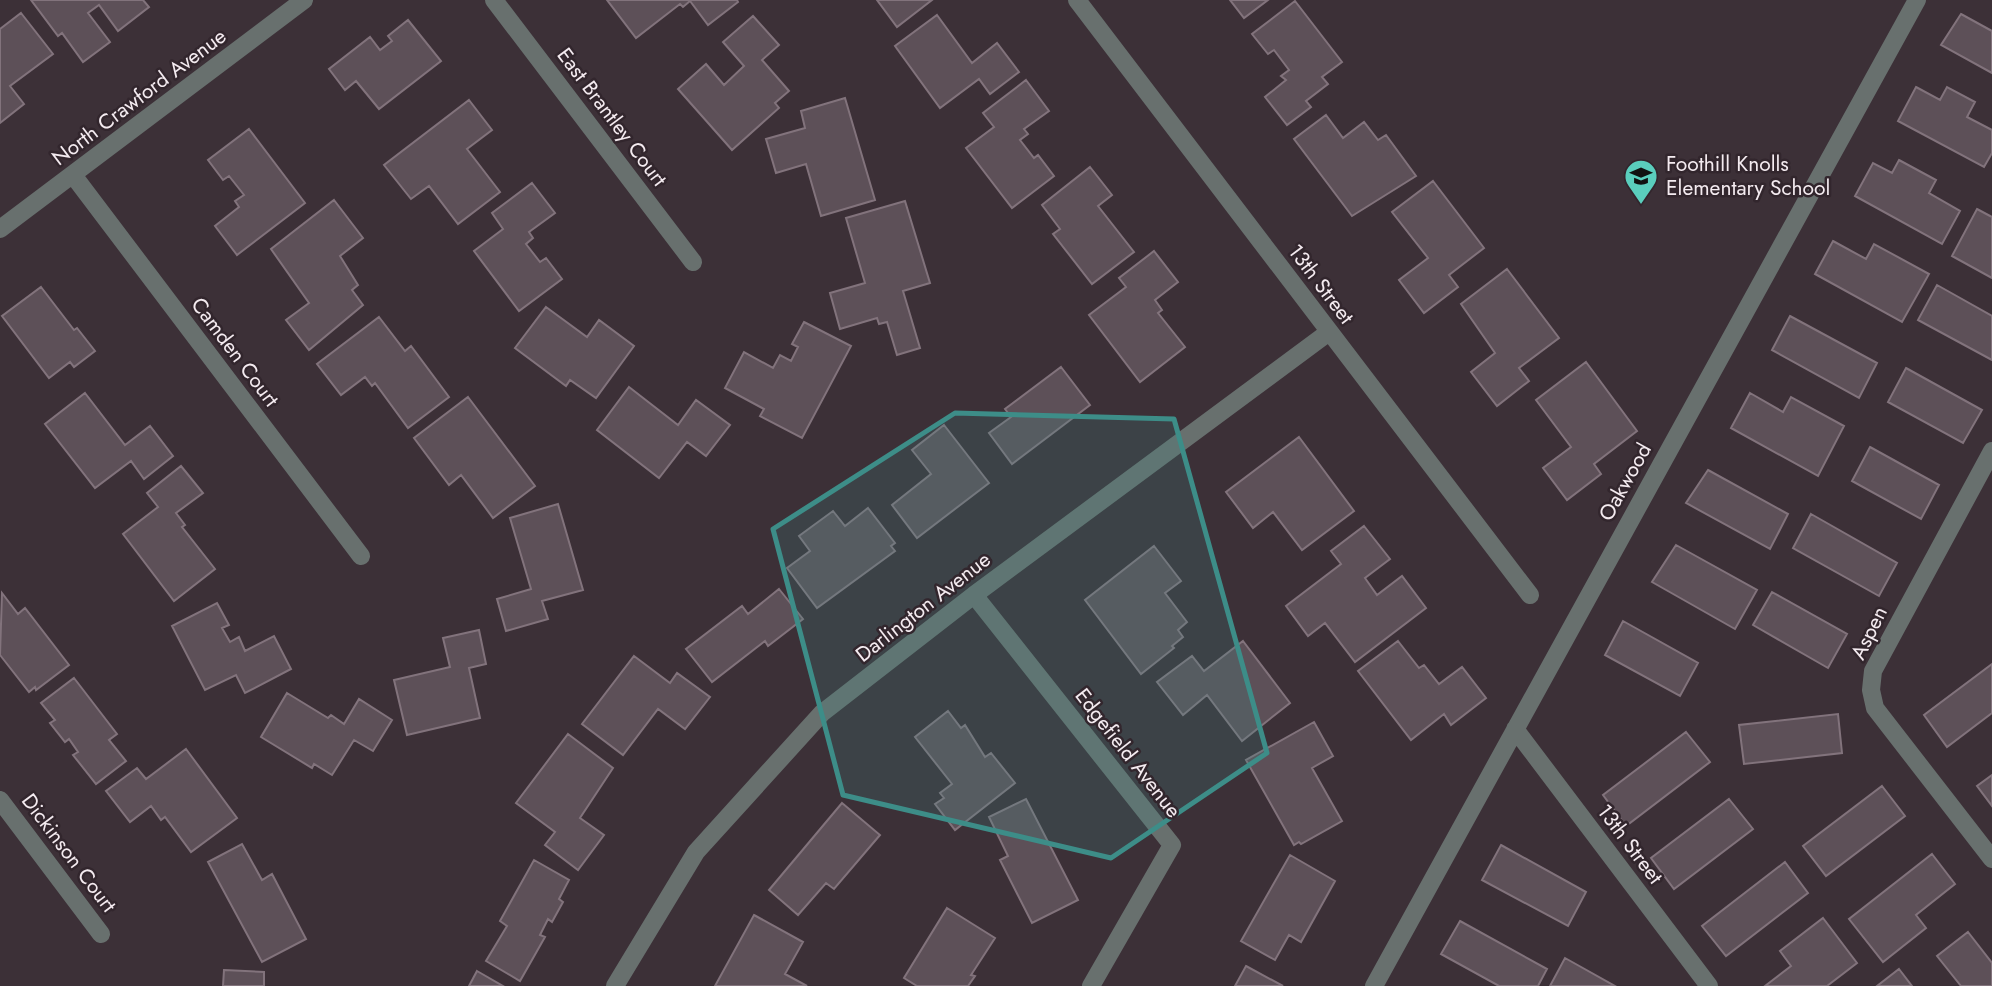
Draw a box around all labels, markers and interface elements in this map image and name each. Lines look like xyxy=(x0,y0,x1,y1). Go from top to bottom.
street label: North Crawford Avenue xyxy=(45,21,233,173)
street label: East Brantley Court xyxy=(550,41,674,193)
place label: Foothill Knolls Elementary School xyxy=(1666,149,1830,203)
school or university icon: Foothill Knolls Elementary School xyxy=(1622,157,1660,206)
street label: 13th Street xyxy=(1281,238,1361,330)
street label: Camden Court xyxy=(184,291,286,413)
street label: Oakwood xyxy=(1591,438,1659,526)
street label: Darlington Avenue xyxy=(849,545,997,669)
street label: Aspen xyxy=(1843,601,1895,665)
street label: Edgefield Avenue xyxy=(1068,682,1188,824)
street label: Dickinson Court xyxy=(14,787,124,919)
street label: 13th Street xyxy=(1590,798,1670,890)

